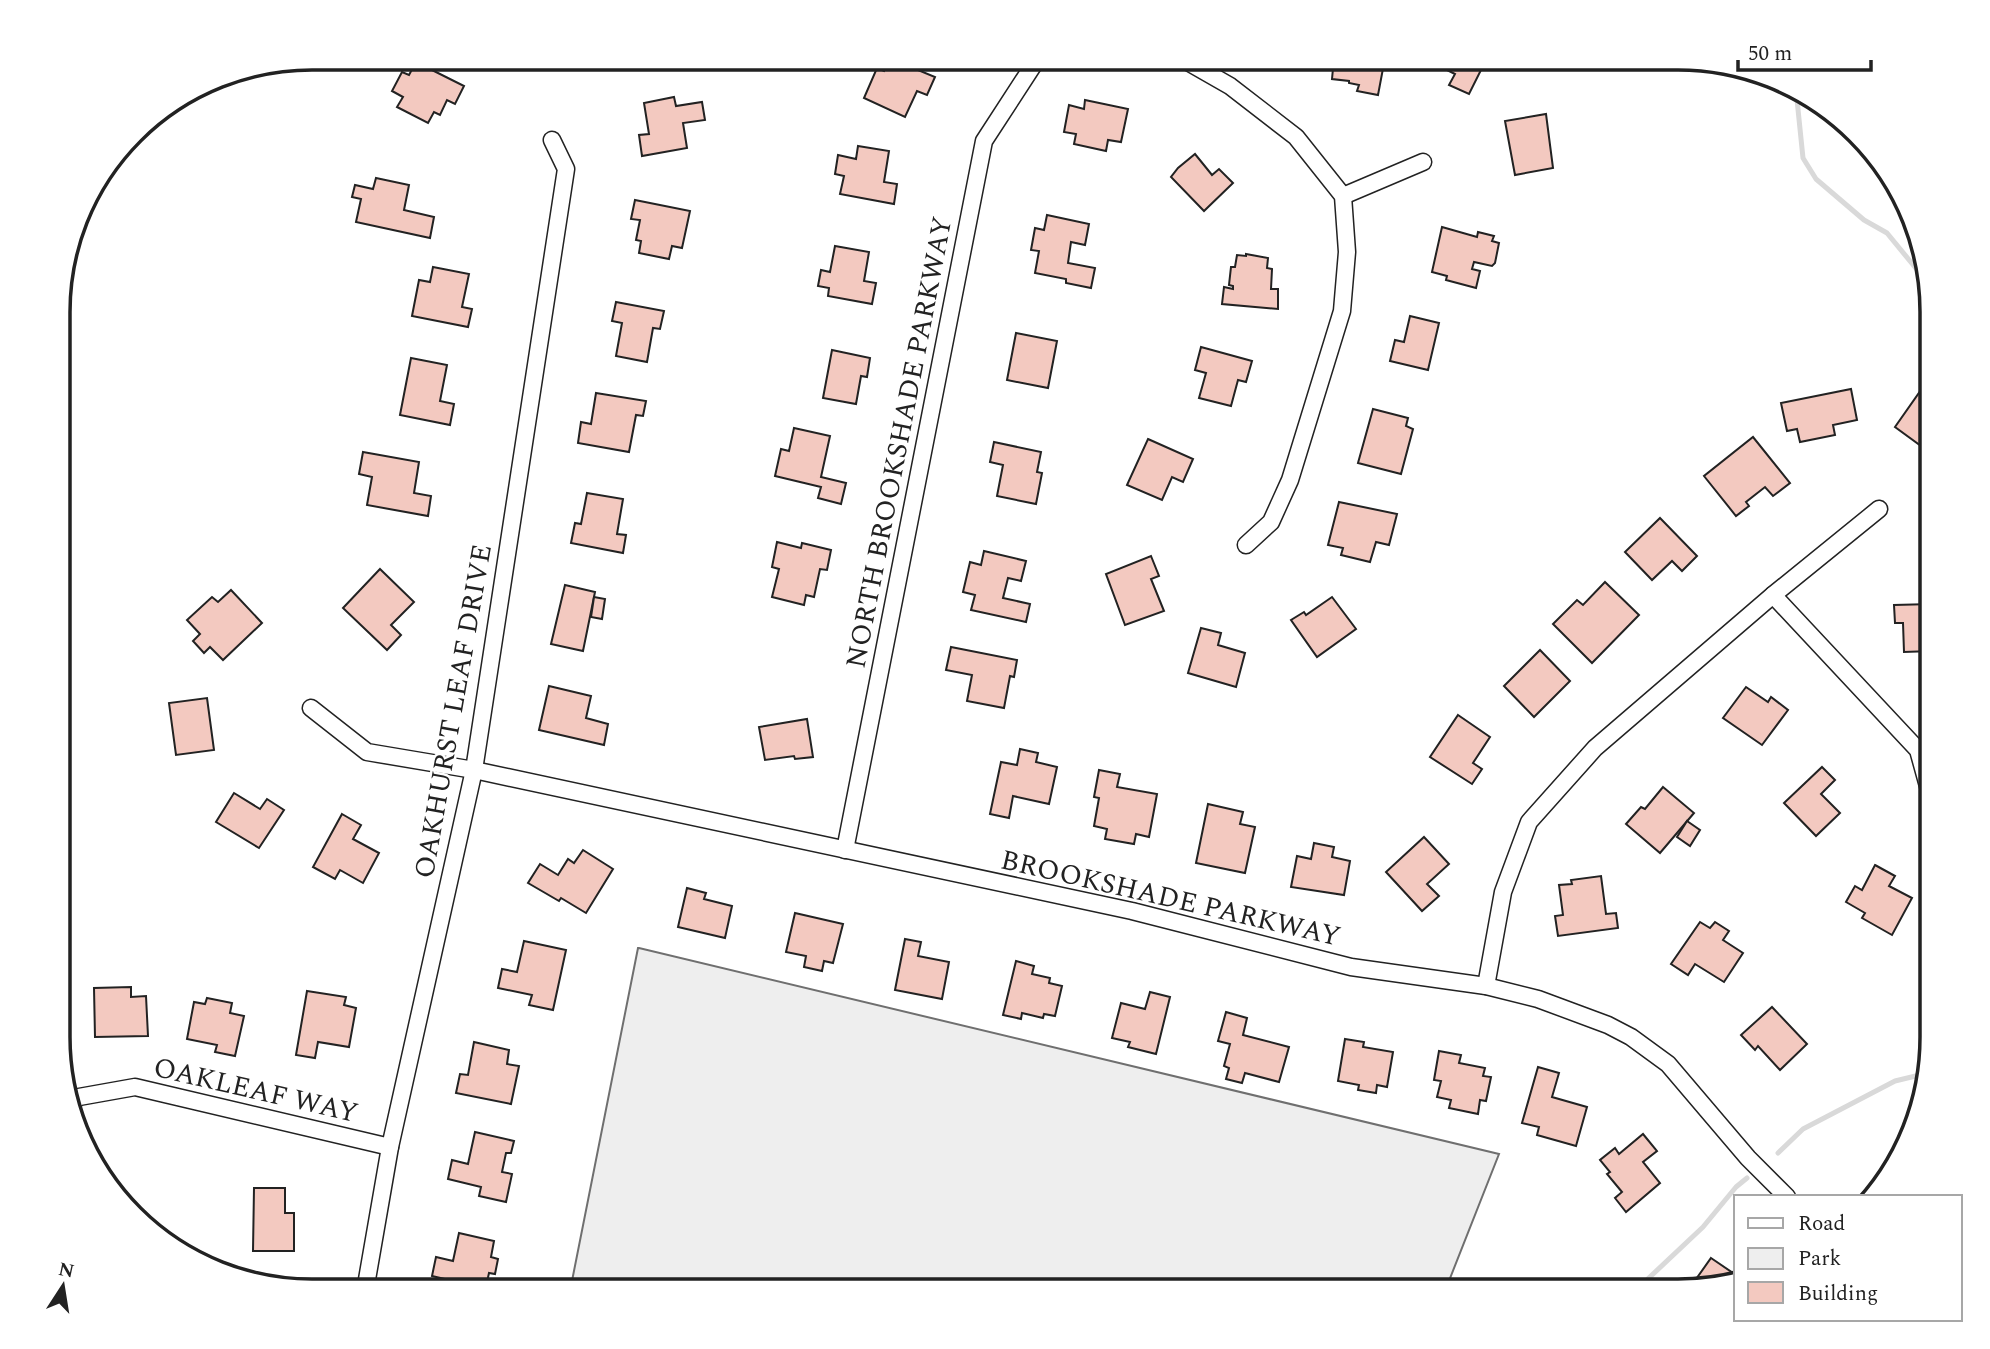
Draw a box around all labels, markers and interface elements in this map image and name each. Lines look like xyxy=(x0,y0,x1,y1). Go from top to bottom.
scale bar xyxy=(1738,28,1871,72)
text: 50 m xyxy=(1748,38,1792,70)
street label: NORTH BROOKSHADE PARKWAY xyxy=(835,213,964,672)
street label: OAKHURST LEAF DRIVE xyxy=(403,541,504,882)
street label: BROOKSHADE PARKWAY xyxy=(996,838,1345,959)
street label: OAKLEAF WAY xyxy=(149,1046,362,1135)
legend xyxy=(1734,1195,1962,1321)
text: Road xyxy=(1798,1208,1845,1240)
text: Park xyxy=(1798,1243,1842,1275)
north arrow xyxy=(28,1251,98,1321)
text: N xyxy=(56,1255,77,1287)
text: Building xyxy=(1798,1278,1878,1310)

